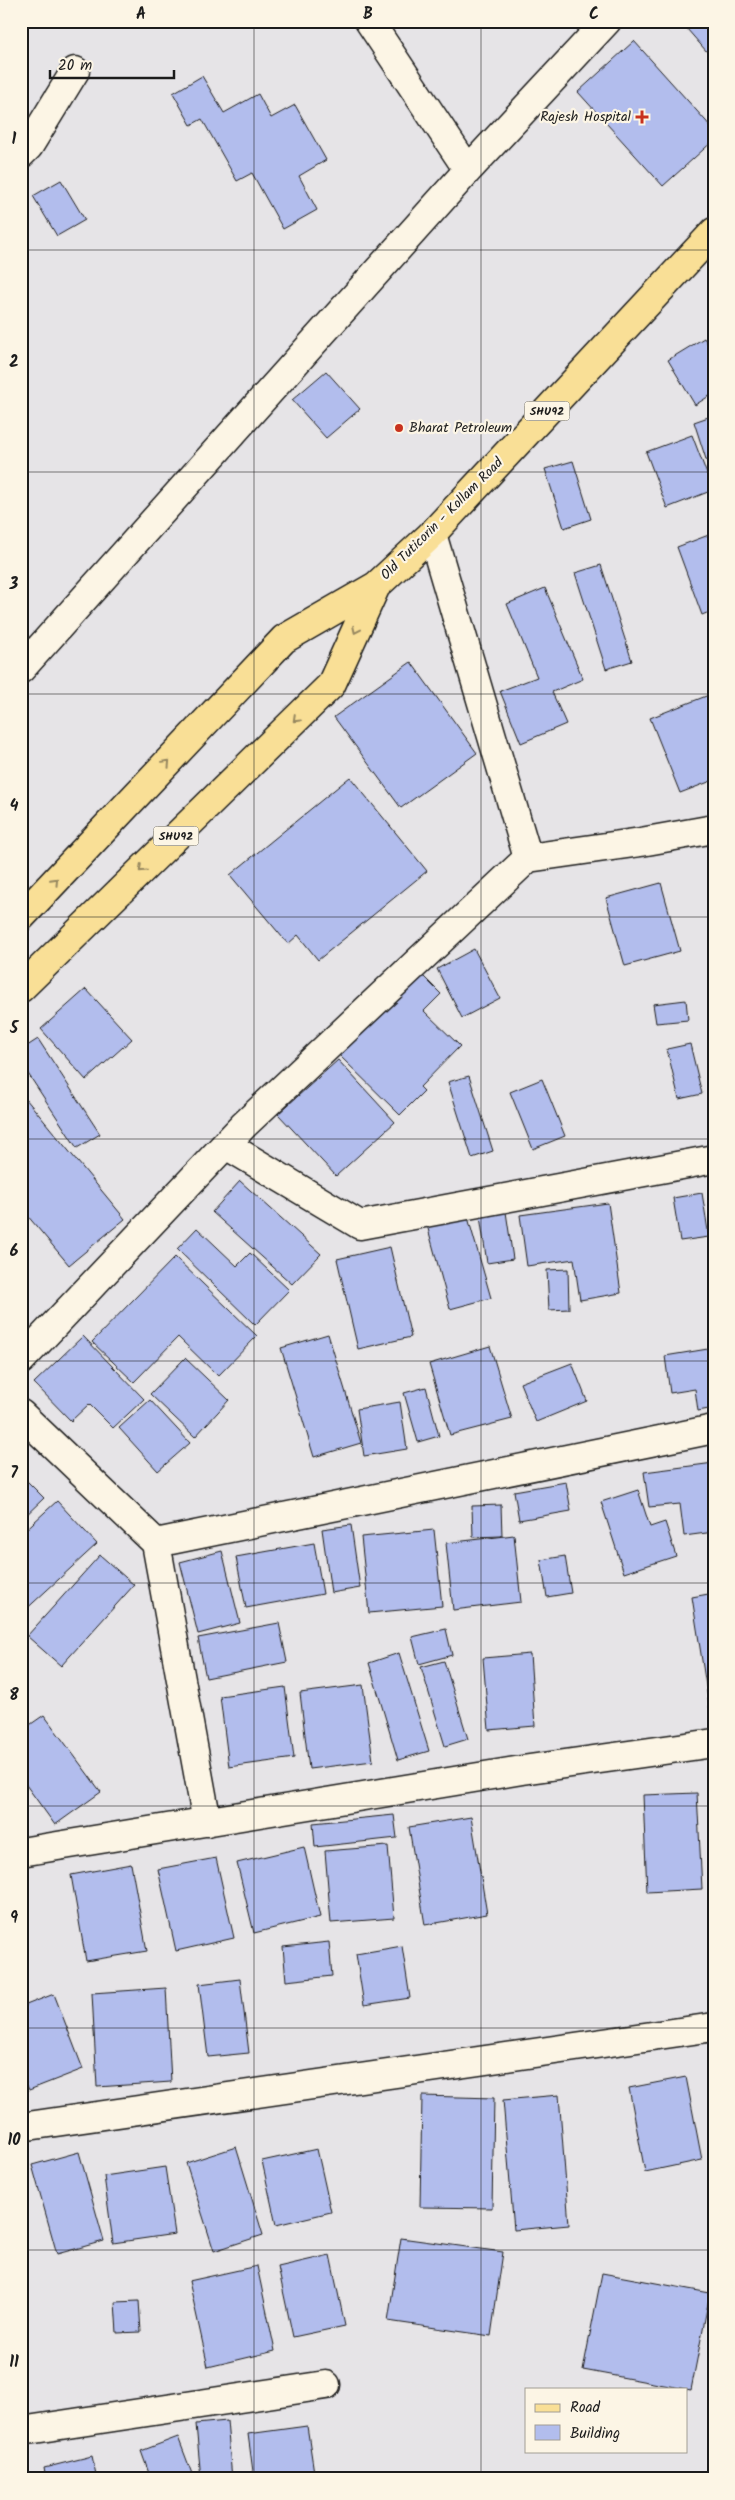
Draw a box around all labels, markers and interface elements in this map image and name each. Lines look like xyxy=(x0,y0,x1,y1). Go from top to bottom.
text: A xyxy=(136,2,146,27)
text: B xyxy=(363,2,373,27)
text: C xyxy=(589,2,599,27)
scale bar xyxy=(50,48,174,80)
text: 20 m xyxy=(58,54,92,78)
place label: Rajesh Hospital xyxy=(540,106,632,128)
marker: Rajesh Hospital xyxy=(635,110,649,124)
text: 1 xyxy=(12,127,17,152)
text: 2 xyxy=(9,350,19,375)
road number: SHU92 xyxy=(524,402,570,421)
place label: Bharat Petroleum xyxy=(409,417,512,439)
marker: Bharat Petroleum xyxy=(393,422,405,434)
street label: Old Tuticorin - Kollam Road xyxy=(375,452,509,586)
text: 3 xyxy=(9,572,19,597)
one-way arrow xyxy=(352,625,362,634)
one-way arrow xyxy=(293,713,302,722)
one-way arrow xyxy=(161,760,170,769)
text: 4 xyxy=(10,794,19,819)
road number: SHU92 xyxy=(154,826,198,846)
one-way arrow xyxy=(139,863,148,872)
one-way arrow xyxy=(49,878,58,887)
text: 5 xyxy=(9,1016,20,1041)
text: 6 xyxy=(10,1239,19,1264)
text: 7 xyxy=(10,1461,18,1486)
text: 8 xyxy=(9,1683,19,1708)
text: 9 xyxy=(10,1906,18,1931)
text: 10 xyxy=(7,2128,21,2153)
text: 11 xyxy=(9,2350,19,2375)
legend xyxy=(525,2388,688,2452)
text: Road xyxy=(570,2396,601,2420)
text: Building xyxy=(570,2422,620,2446)

